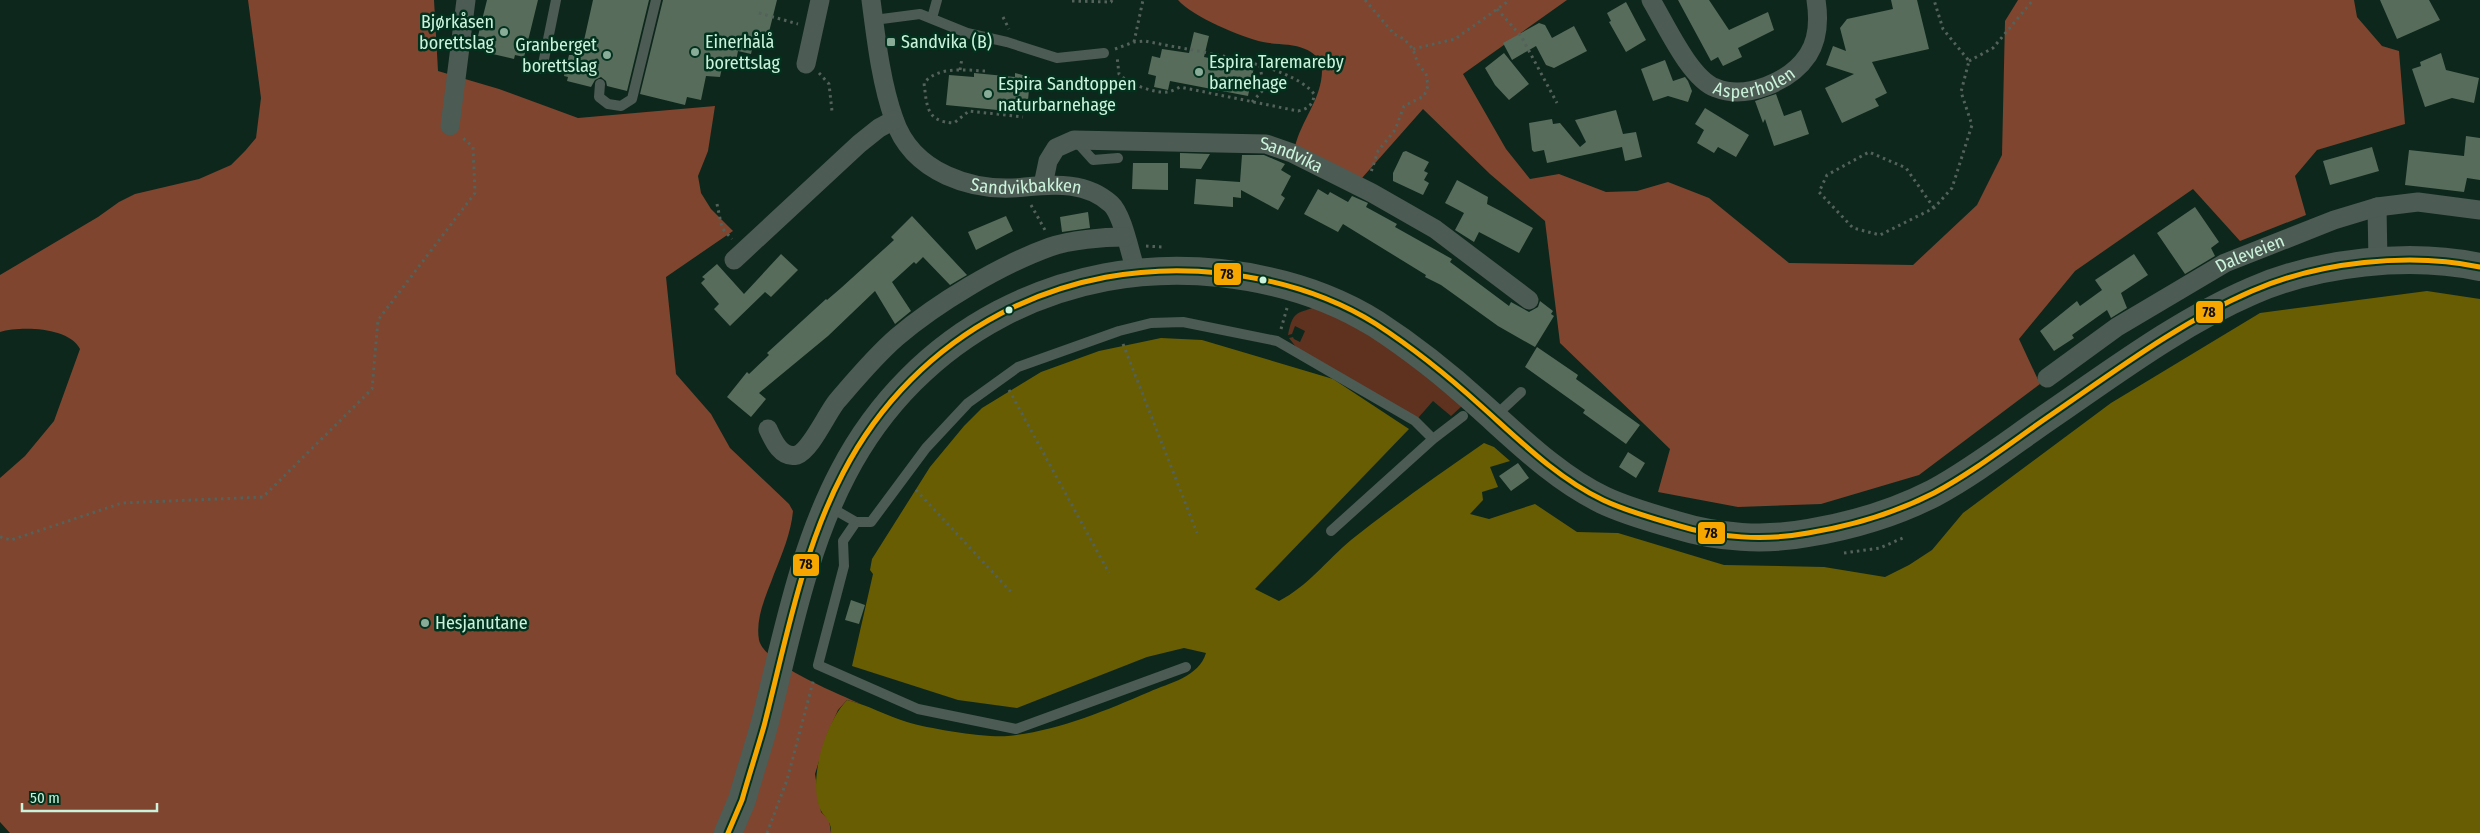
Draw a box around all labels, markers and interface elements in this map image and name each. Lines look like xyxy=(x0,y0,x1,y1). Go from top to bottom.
place label: Bjørkåsen borettslag xyxy=(419,11,495,54)
marker: Bjørkåsen borettslag xyxy=(498,26,510,38)
place label: Einerhålå borettslag xyxy=(705,31,780,74)
place label: Sandvika (B) xyxy=(901,31,992,53)
place label: Granberget borettslag xyxy=(515,34,598,77)
marker: Sandvika (B) xyxy=(885,36,897,48)
marker: Einerhålå borettslag xyxy=(689,46,701,58)
marker: Granberget borettslag xyxy=(601,49,613,61)
place label: Espira Taremareby barnehage xyxy=(1209,51,1344,94)
street label: Asperholen xyxy=(1710,62,1799,103)
marker: Espira Taremareby barnehage xyxy=(1193,66,1205,78)
place label: Espira Sandtoppen naturbarnehage xyxy=(998,73,1136,116)
marker: Espira Sandtoppen naturbarnehage xyxy=(982,88,994,100)
street label: Sandvika xyxy=(1260,133,1327,178)
street label: Sandvikbakken xyxy=(969,173,1084,199)
street label: Daleveien xyxy=(2211,230,2288,277)
line badge: 78 xyxy=(1213,262,1242,286)
text: 78 xyxy=(1220,266,1234,283)
unlabelled marker xyxy=(1258,275,1268,285)
line badge: 78 xyxy=(2195,300,2224,324)
text: 78 xyxy=(2202,304,2216,321)
unlabelled marker xyxy=(1004,305,1014,315)
line badge: 78 xyxy=(1697,521,1726,545)
text: 78 xyxy=(1704,525,1718,542)
line badge: 78 xyxy=(792,553,820,577)
text: 78 xyxy=(799,556,813,573)
place label: Hesjanutane xyxy=(435,612,528,634)
marker: Hesjanutane xyxy=(419,617,431,629)
scale bar xyxy=(22,780,158,812)
text: 50 m xyxy=(30,789,60,807)

